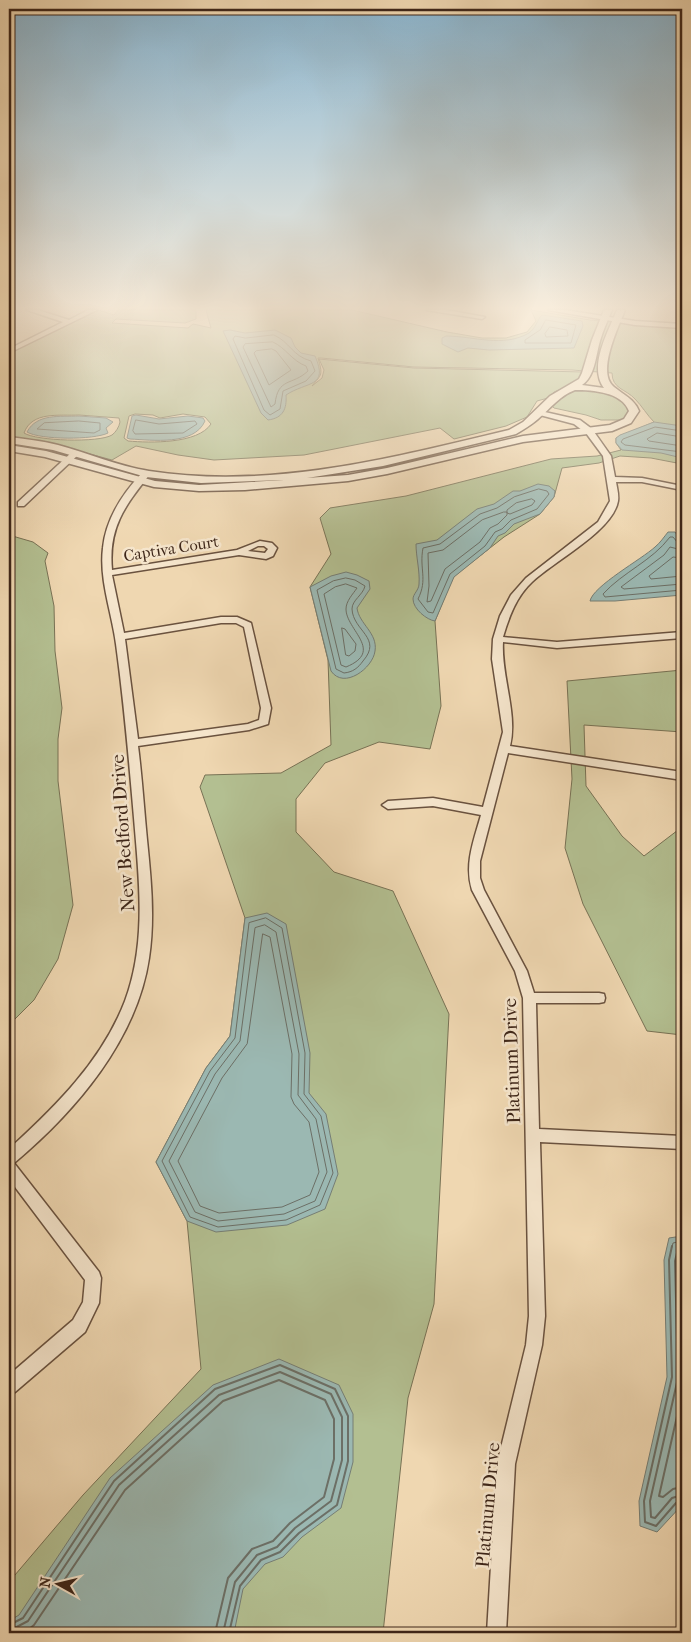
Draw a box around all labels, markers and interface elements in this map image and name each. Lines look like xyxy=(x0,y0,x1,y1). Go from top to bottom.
street label: Captiva Court xyxy=(122,532,220,565)
street label: New Bedford Drive xyxy=(107,753,139,912)
street label: Platinum Drive xyxy=(499,998,525,1124)
street label: Platinum Drive xyxy=(472,1441,504,1569)
north arrow xyxy=(32,1560,82,1610)
text: N xyxy=(36,1575,55,1589)

